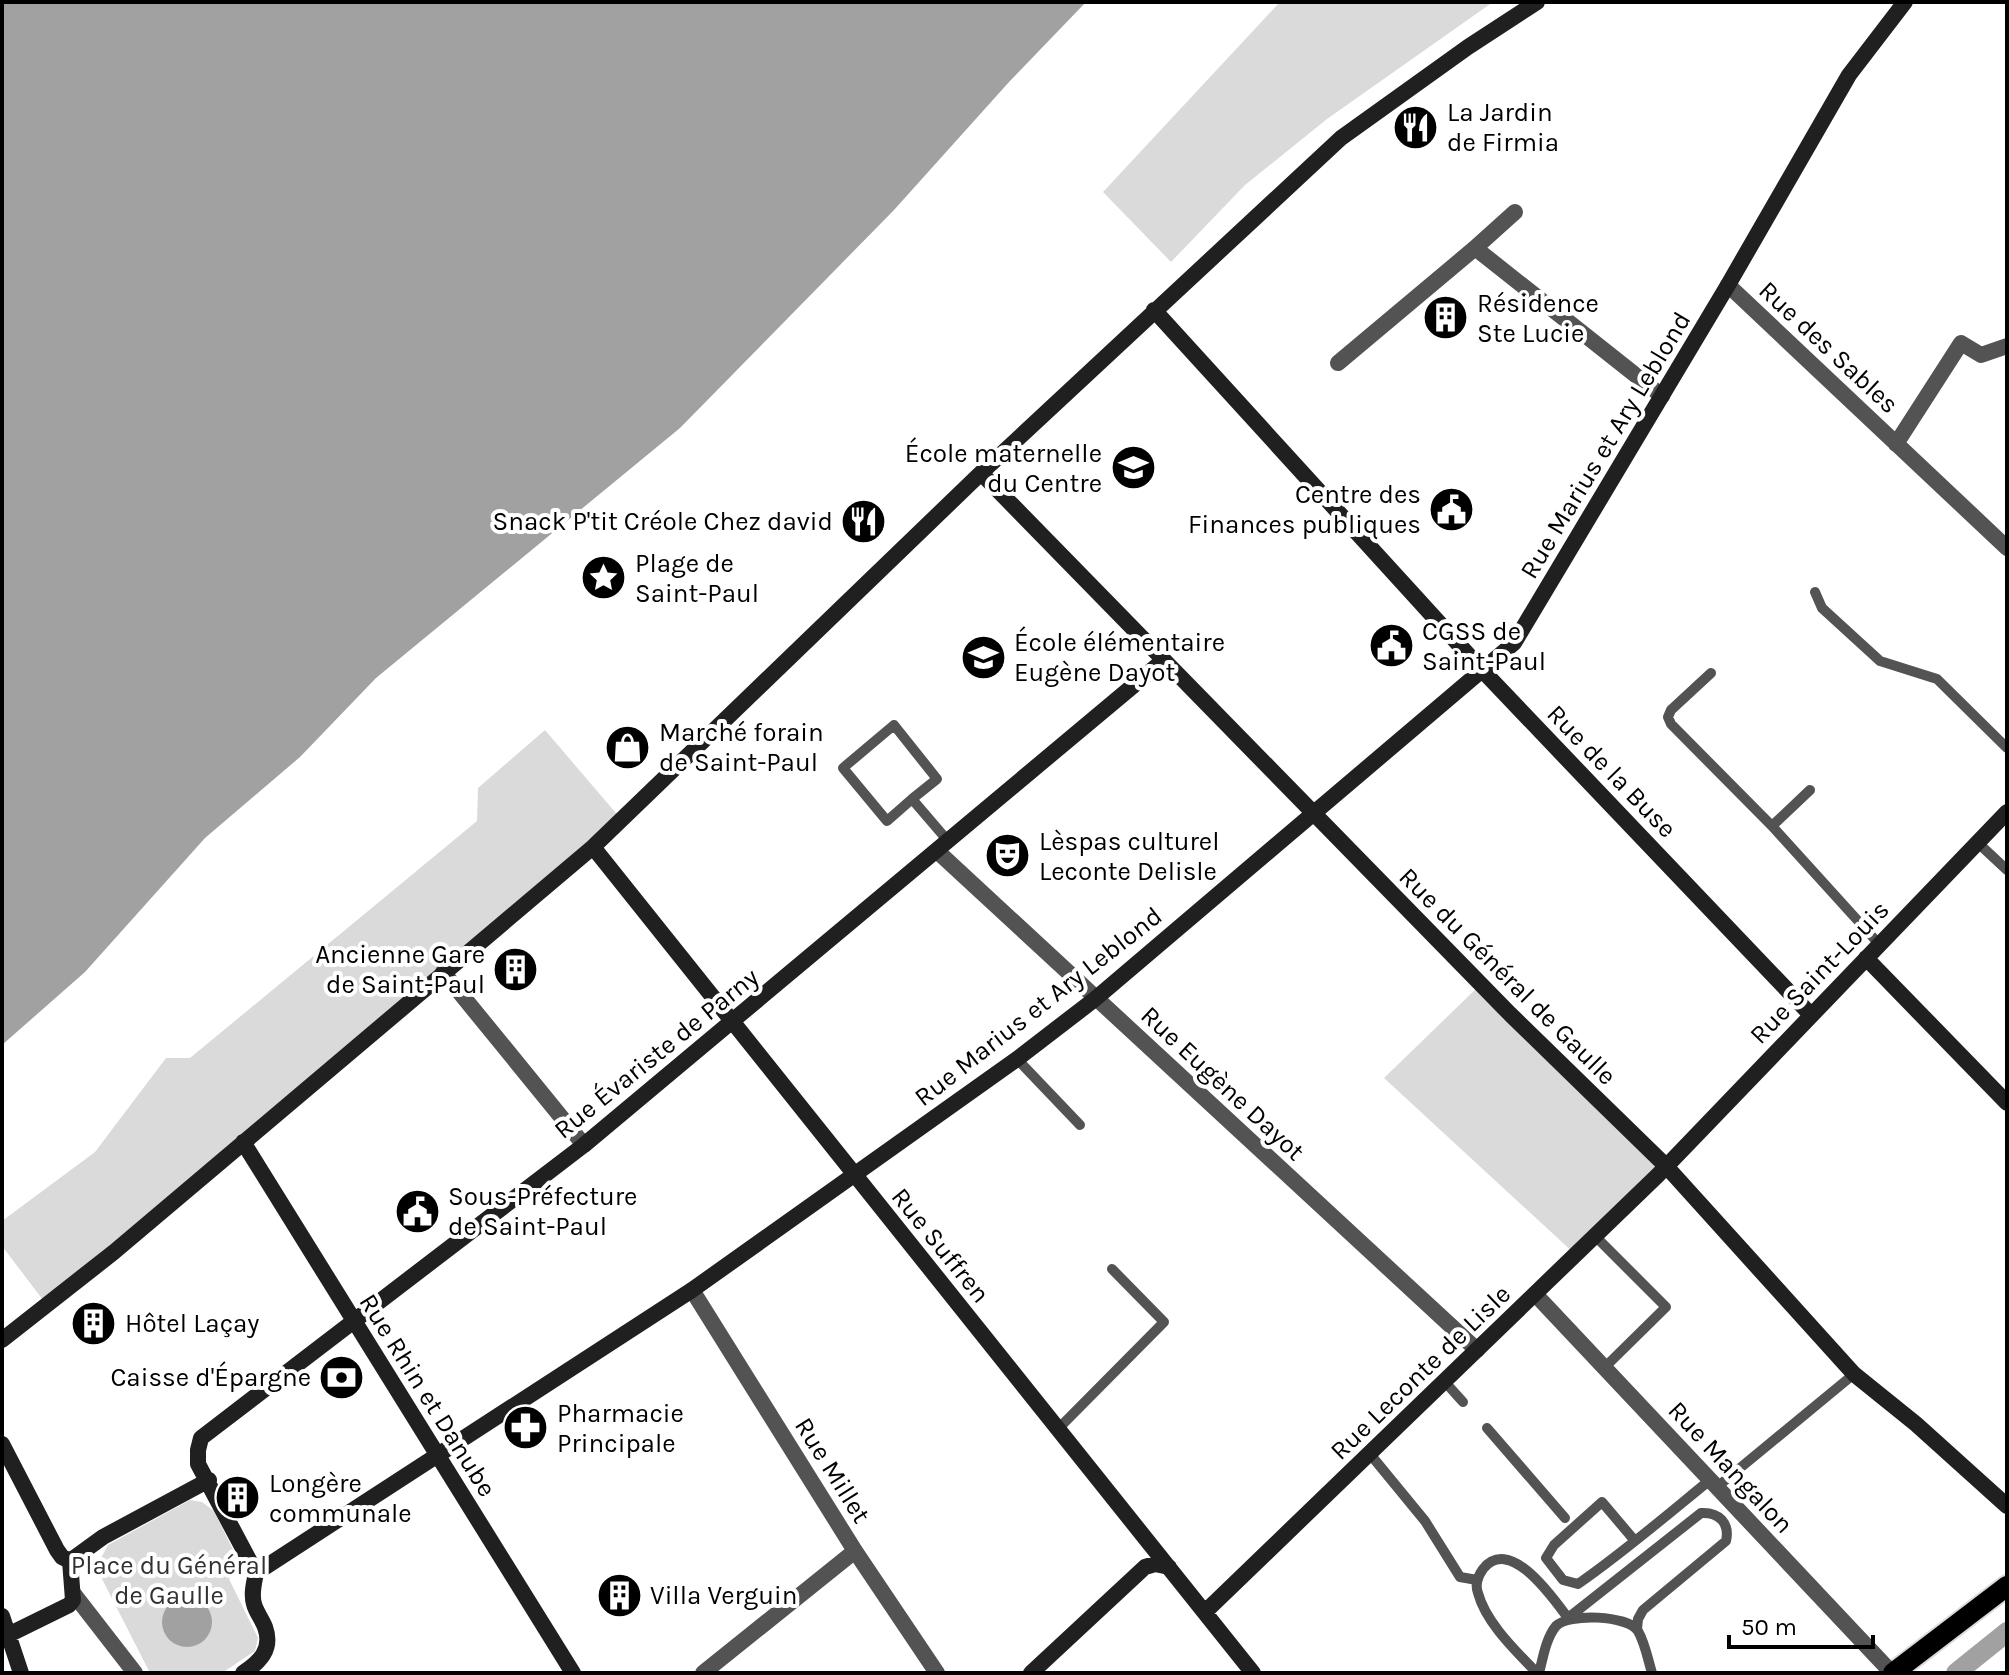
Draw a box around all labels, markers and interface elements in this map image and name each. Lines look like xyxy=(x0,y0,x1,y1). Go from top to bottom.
place label: La Jardin de Firmia xyxy=(1447,97,1559,158)
restaurant icon: La Jardin de Firmia xyxy=(1392,103,1440,151)
street label: Rue des Sables xyxy=(1752,275,1905,420)
place label: Résidence Ste Lucie xyxy=(1477,288,1599,349)
building icon: Résidence Ste Lucie xyxy=(1422,294,1470,342)
street label: Rue Marius et Ary Leblond xyxy=(1513,306,1697,584)
place label: École maternelle du Centre xyxy=(905,437,1102,499)
school or university icon: École maternelle du Centre xyxy=(1109,444,1157,492)
place label: Centre des Finances publiques xyxy=(1188,479,1421,540)
public building icon: Centre des Finances publiques xyxy=(1428,485,1476,533)
restaurant icon: Snack P'tit Créole Chez david xyxy=(840,497,888,545)
place label: Snack P'tit Créole Chez david xyxy=(493,506,833,537)
place label: Plage de Saint-Paul xyxy=(635,548,759,609)
place icon: Plage de Saint-Paul xyxy=(580,554,628,602)
place label: CGSS de Saint-Paul xyxy=(1422,616,1546,677)
public building icon: CGSS de Saint-Paul xyxy=(1367,622,1415,670)
place label: École élémentaire Eugène Dayot xyxy=(1014,626,1225,688)
school or university icon: École élémentaire Eugène Dayot xyxy=(959,633,1007,681)
street label: Rue de la Buse xyxy=(1540,698,1683,844)
place label: Marché forain de Saint-Paul xyxy=(659,717,824,778)
shop icon: Marché forain de Saint-Paul xyxy=(604,723,652,771)
place label: Lèspas culturel Leconte Delisle xyxy=(1039,826,1220,887)
theatre icon: Lèspas culturel Leconte Delisle xyxy=(984,832,1032,880)
street label: Rue du Général de Gaulle xyxy=(1393,861,1623,1091)
street label: Rue Saint-Louis xyxy=(1743,894,1895,1050)
street label: Rue Marius et Ary Leblond xyxy=(908,900,1168,1113)
place label: Ancienne Gare de Saint-Paul xyxy=(315,939,485,1000)
building icon: Ancienne Gare de Saint-Paul xyxy=(492,945,540,993)
street label: Rue Évariste de Parny xyxy=(547,961,765,1145)
street label: Rue Eugène Dayot xyxy=(1134,1000,1311,1167)
place label: Sous-Préfecture de Saint-Paul xyxy=(448,1181,637,1242)
street label: Rue Suffren xyxy=(885,1182,996,1309)
public building icon: Sous-Préfecture de Saint-Paul xyxy=(393,1187,441,1235)
street label: Rue Leconte de Lisle xyxy=(1324,1278,1517,1466)
street label: Rue Rhin et Danube xyxy=(353,1288,503,1502)
building icon: Hôtel Laçay xyxy=(70,1299,118,1347)
place label: Hôtel Laçay xyxy=(125,1308,259,1339)
bank icon: Caisse d'Épargne xyxy=(318,1353,366,1401)
place label: Caisse d'Épargne xyxy=(110,1361,311,1393)
street label: Rue Mangalon xyxy=(1662,1395,1800,1540)
place label: Pharmacie Principale xyxy=(557,1398,684,1459)
pharmacy icon: Pharmacie Principale xyxy=(502,1404,550,1452)
street label: Rue Millet xyxy=(788,1412,877,1529)
place label: Longère communale xyxy=(269,1468,412,1529)
building icon: Longère communale xyxy=(214,1474,262,1522)
park label: Place du Général de Gaulle xyxy=(71,1550,267,1611)
building icon: Villa Verguin xyxy=(595,1571,643,1619)
place label: Villa Verguin xyxy=(650,1580,797,1611)
scale bar xyxy=(1729,1599,1873,1649)
text: 50 m xyxy=(1741,1613,1797,1641)

